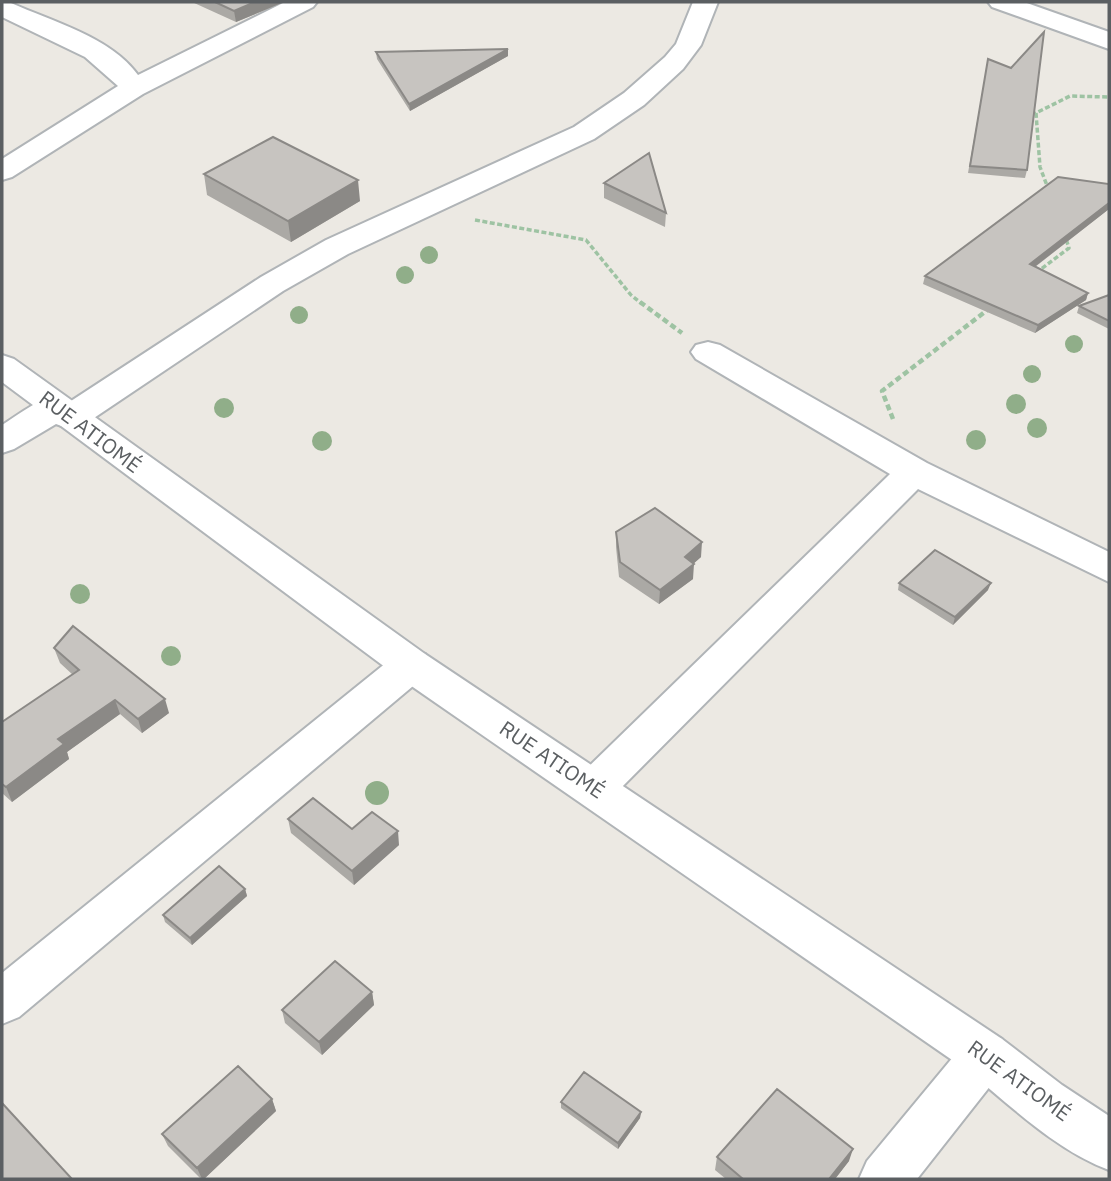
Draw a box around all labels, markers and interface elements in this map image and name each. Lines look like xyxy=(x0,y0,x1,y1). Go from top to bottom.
street label: RUE ATIOMÉ xyxy=(34,384,147,479)
street label: RUE ATIOMÉ xyxy=(495,714,611,805)
street label: RUE ATIOMÉ xyxy=(962,1033,1077,1127)

